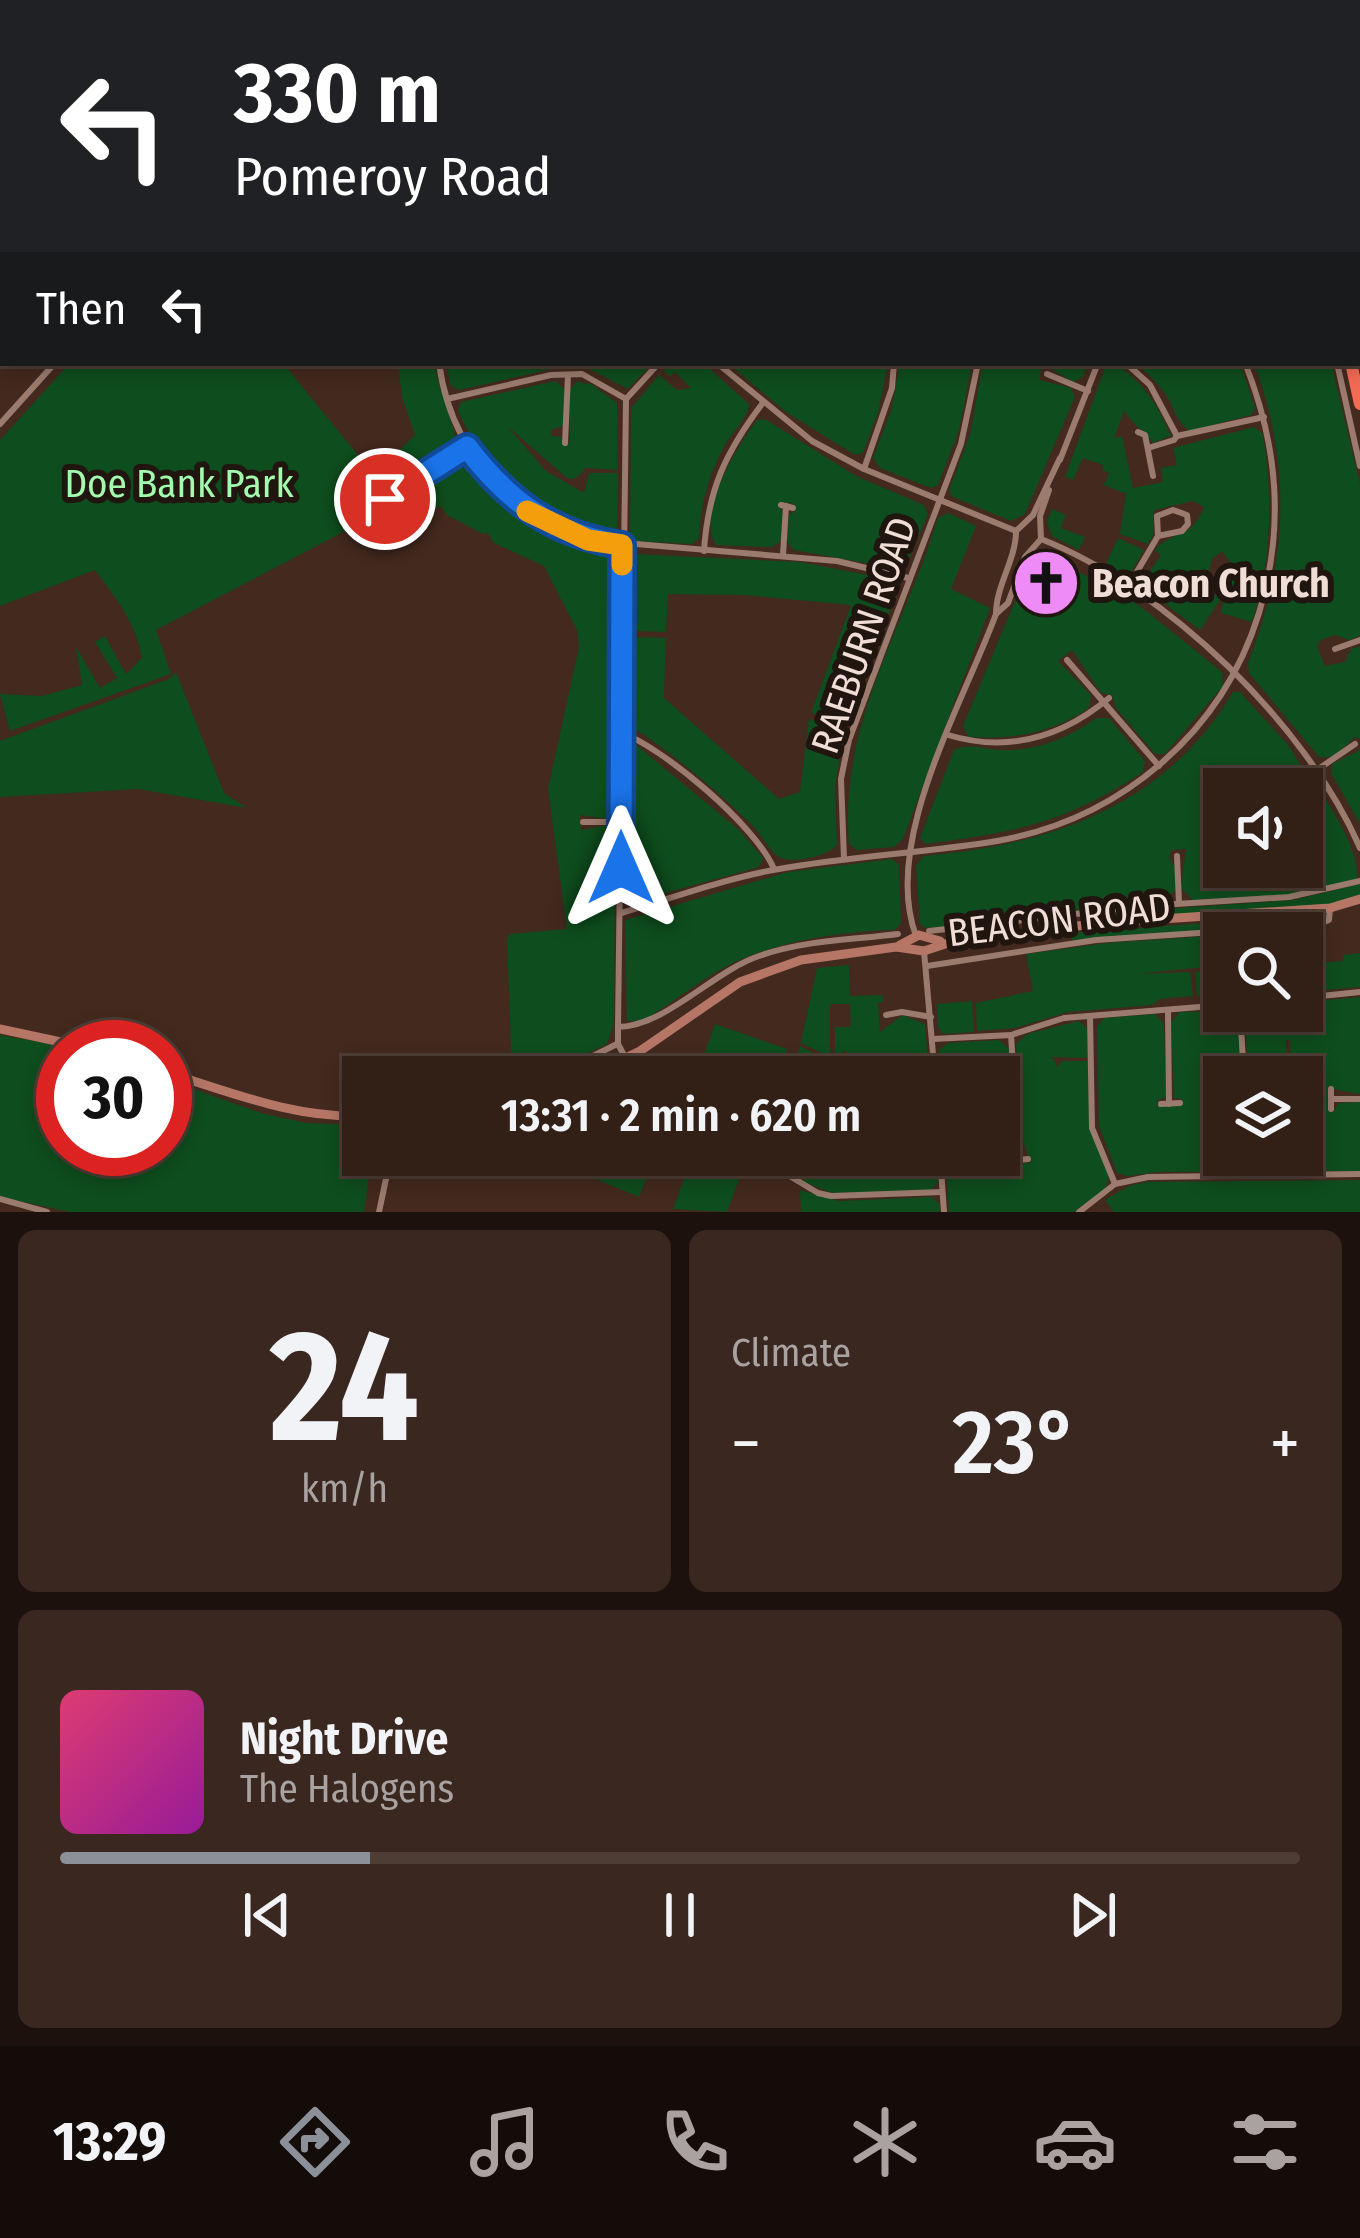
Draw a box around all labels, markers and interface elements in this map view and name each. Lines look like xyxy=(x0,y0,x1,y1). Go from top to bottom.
text: 330 m xyxy=(234,43,441,144)
icon: left xyxy=(36,48,192,204)
text: Pomeroy Road xyxy=(234,145,551,209)
icon: left xyxy=(151,276,217,342)
text: Then xyxy=(36,282,127,336)
pin xyxy=(334,448,436,550)
park label: Doe Bank Park xyxy=(64,461,294,507)
icon: arrive xyxy=(352,466,418,532)
street label: RAEBURN ROAD xyxy=(802,511,926,759)
church icon: Beacon Church xyxy=(1011,548,1081,618)
place label: Beacon Church xyxy=(1092,561,1330,607)
map controls xyxy=(1203,768,1323,1176)
button: sound xyxy=(1203,768,1323,888)
position arrow xyxy=(558,805,684,931)
street label: BEACON ROAD xyxy=(945,883,1173,956)
button: search xyxy=(1203,912,1323,1032)
speed limit sign: 30 xyxy=(36,1020,192,1176)
button: layers xyxy=(1203,1056,1323,1176)
text: 13:31 · 2 min · 620 m xyxy=(501,1089,861,1143)
text: 24 xyxy=(270,1294,419,1481)
text: Climate xyxy=(731,1330,851,1376)
text: 23° xyxy=(953,1389,1078,1497)
text: − xyxy=(731,1404,761,1483)
text: + xyxy=(1270,1404,1300,1483)
text: km/h xyxy=(301,1466,388,1512)
text: Night Drive xyxy=(240,1712,448,1766)
text: The Halogens xyxy=(240,1766,454,1812)
icon: previous xyxy=(234,1882,300,1948)
icon: pause xyxy=(647,1882,713,1948)
icon: next xyxy=(1060,1882,1126,1948)
icon: directions xyxy=(273,2100,357,2184)
icon: music xyxy=(463,2100,547,2184)
icon: phone xyxy=(653,2100,737,2184)
icon: climate xyxy=(843,2100,927,2184)
icon: car xyxy=(1033,2100,1117,2184)
icon: filters xyxy=(1223,2100,1307,2184)
text: 13:29 xyxy=(53,2110,166,2174)

